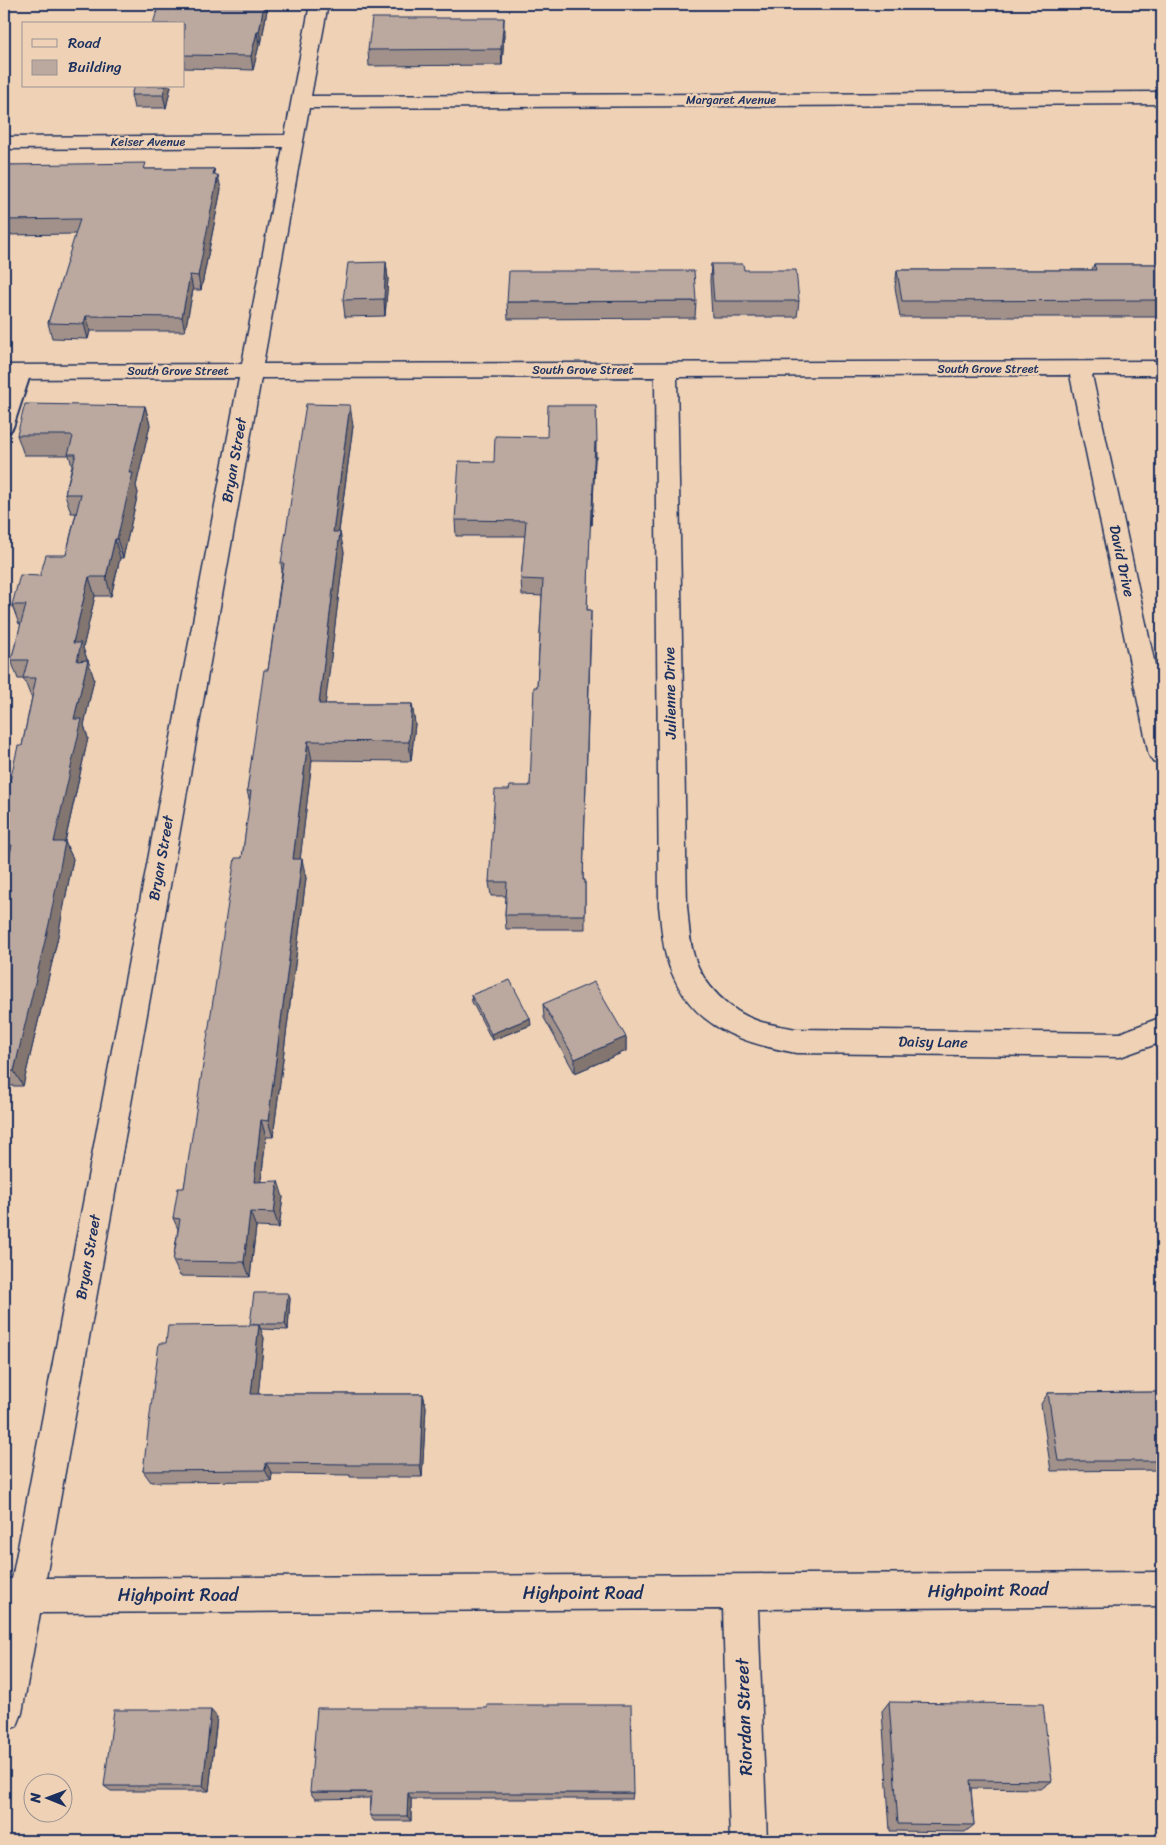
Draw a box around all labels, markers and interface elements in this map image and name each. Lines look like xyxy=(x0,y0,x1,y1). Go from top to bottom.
legend xyxy=(22,22,185,88)
text: Road xyxy=(68,30,101,56)
text: Building xyxy=(68,54,122,80)
street label: Margaret Avenue xyxy=(686,89,776,111)
street label: Keiser Avenue xyxy=(111,131,185,153)
street label: South Grove Street xyxy=(937,358,1039,380)
street label: South Grove Street xyxy=(532,359,634,381)
street label: South Grove Street xyxy=(127,360,229,382)
street label: Bryan Street xyxy=(214,414,254,505)
street label: David Drive xyxy=(1102,522,1142,600)
street label: Julienne Drive xyxy=(656,647,684,740)
street label: Bryan Street xyxy=(141,812,181,903)
street label: Daisy Lane xyxy=(898,1028,968,1056)
street label: Bryan Street xyxy=(68,1211,108,1302)
street label: Highpoint Road xyxy=(927,1573,1050,1607)
street label: Highpoint Road xyxy=(523,1577,645,1609)
street label: Highpoint Road xyxy=(118,1579,240,1611)
street label: Riordan Street xyxy=(726,1657,762,1776)
north arrow xyxy=(22,1772,72,1822)
text: N xyxy=(23,1792,48,1804)

